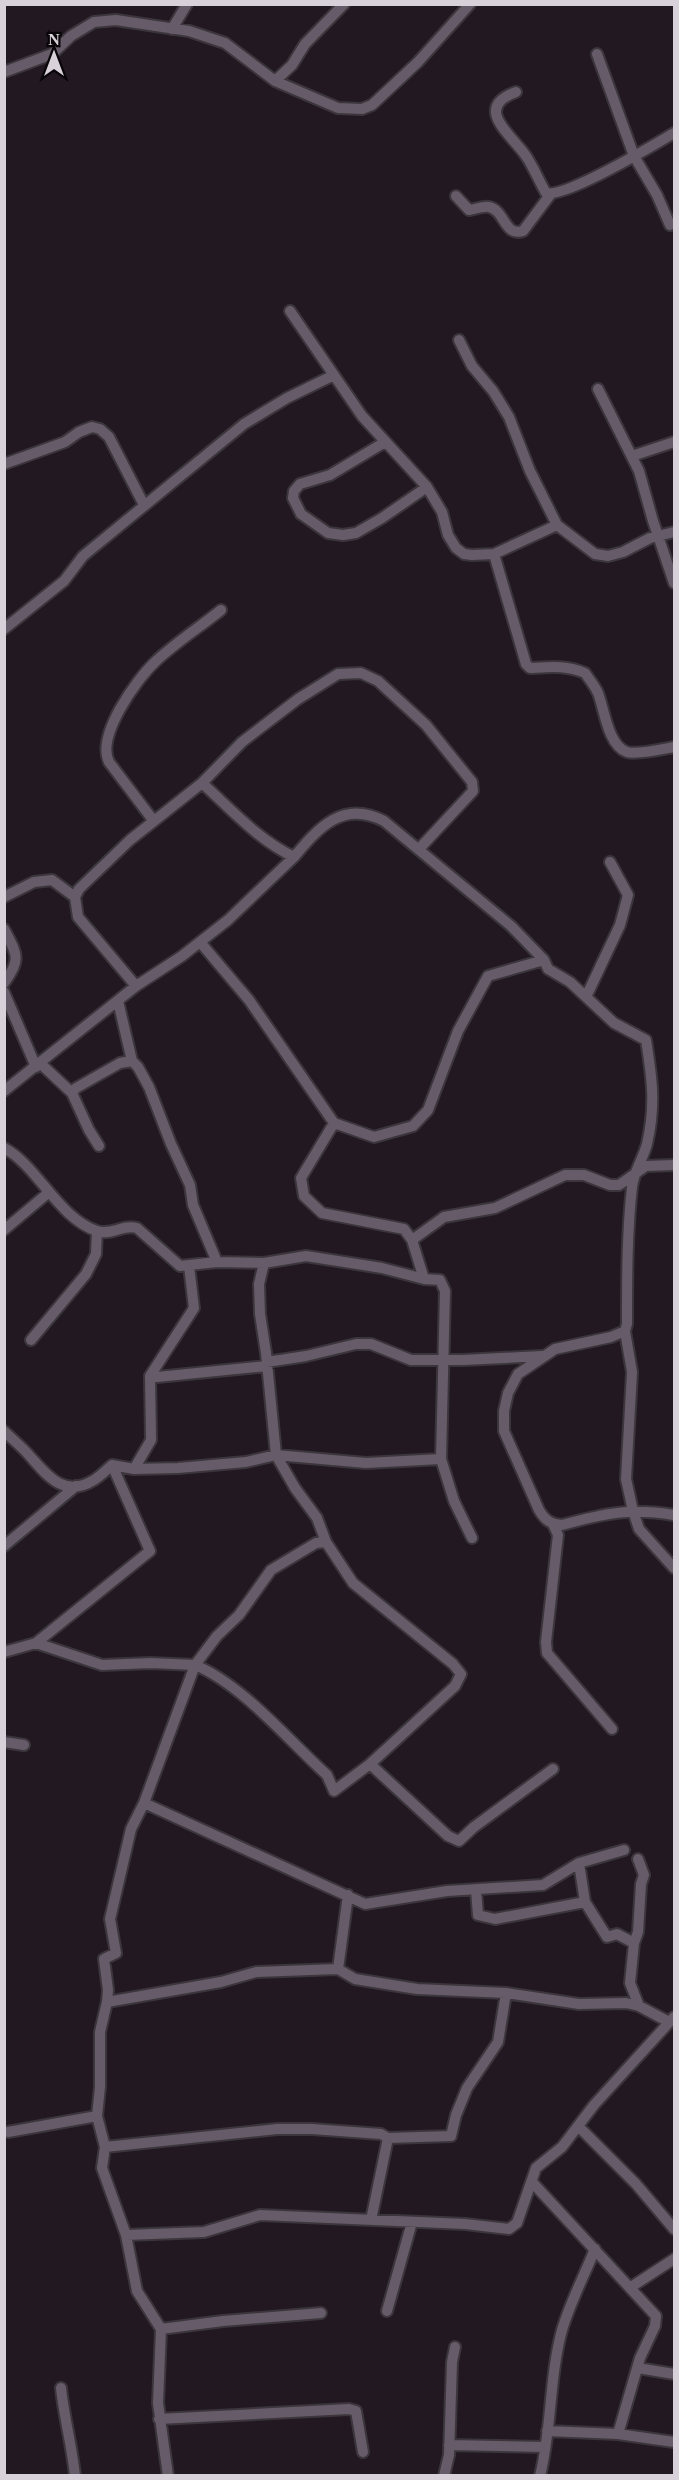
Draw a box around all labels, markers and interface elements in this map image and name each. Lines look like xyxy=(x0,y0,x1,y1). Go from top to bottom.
north arrow xyxy=(24,24,84,84)
text: N xyxy=(48,31,60,48)

